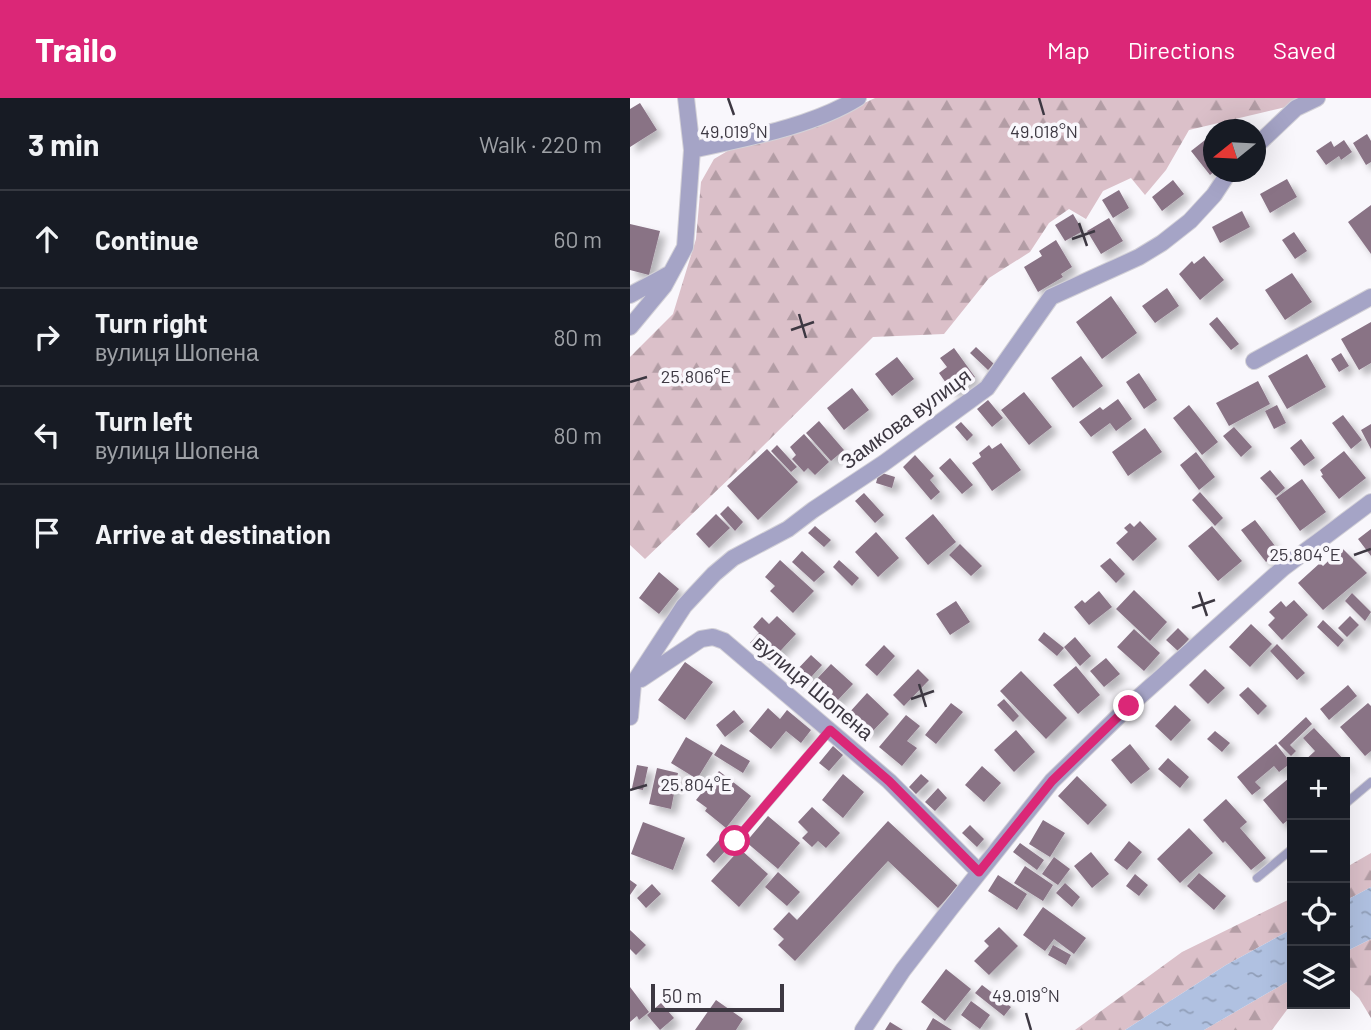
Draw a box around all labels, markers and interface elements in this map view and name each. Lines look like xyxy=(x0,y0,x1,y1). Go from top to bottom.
text: Trailo xyxy=(35,29,117,69)
text: Map xyxy=(1047,35,1090,64)
text: Directions xyxy=(1128,35,1235,64)
text: Saved xyxy=(1273,35,1336,64)
north arrow xyxy=(1203,119,1266,182)
text: 49.019°N xyxy=(700,120,768,142)
text: 49.018°N xyxy=(1010,120,1078,142)
text: 3 min xyxy=(28,126,99,162)
text: Walk · 220 m xyxy=(479,130,602,158)
icon: ahead xyxy=(28,220,66,258)
text: Continue xyxy=(95,224,199,255)
text: 60 m xyxy=(554,225,602,253)
text: Turn right xyxy=(95,307,208,338)
icon: right xyxy=(28,318,66,356)
text: 80 m xyxy=(553,323,602,351)
text: вулиця Шопена xyxy=(95,338,259,366)
street label: Замкова вулиця xyxy=(835,362,975,473)
text: 25.806°E xyxy=(661,365,731,387)
text: Turn left xyxy=(95,405,193,436)
icon: left xyxy=(28,416,66,454)
text: 80 m xyxy=(553,421,602,449)
text: вулиця Шопена xyxy=(95,436,259,464)
icon: arrive xyxy=(28,514,66,552)
text: Arrive at destination xyxy=(95,518,331,549)
text: 25.804°E xyxy=(1269,543,1341,565)
street label: вулиця Шопена xyxy=(749,629,880,745)
route end xyxy=(1113,690,1144,721)
map controls xyxy=(1287,757,1350,1009)
button: + xyxy=(1287,757,1350,820)
text: 25.804°E xyxy=(660,773,732,795)
button: − xyxy=(1287,820,1350,883)
route start xyxy=(719,825,750,856)
button: locate xyxy=(1287,883,1350,946)
button: layers xyxy=(1287,946,1350,1009)
scale bar xyxy=(651,981,784,1013)
text: 50 m xyxy=(662,984,702,1007)
text: 49.019°N xyxy=(992,984,1060,1006)

